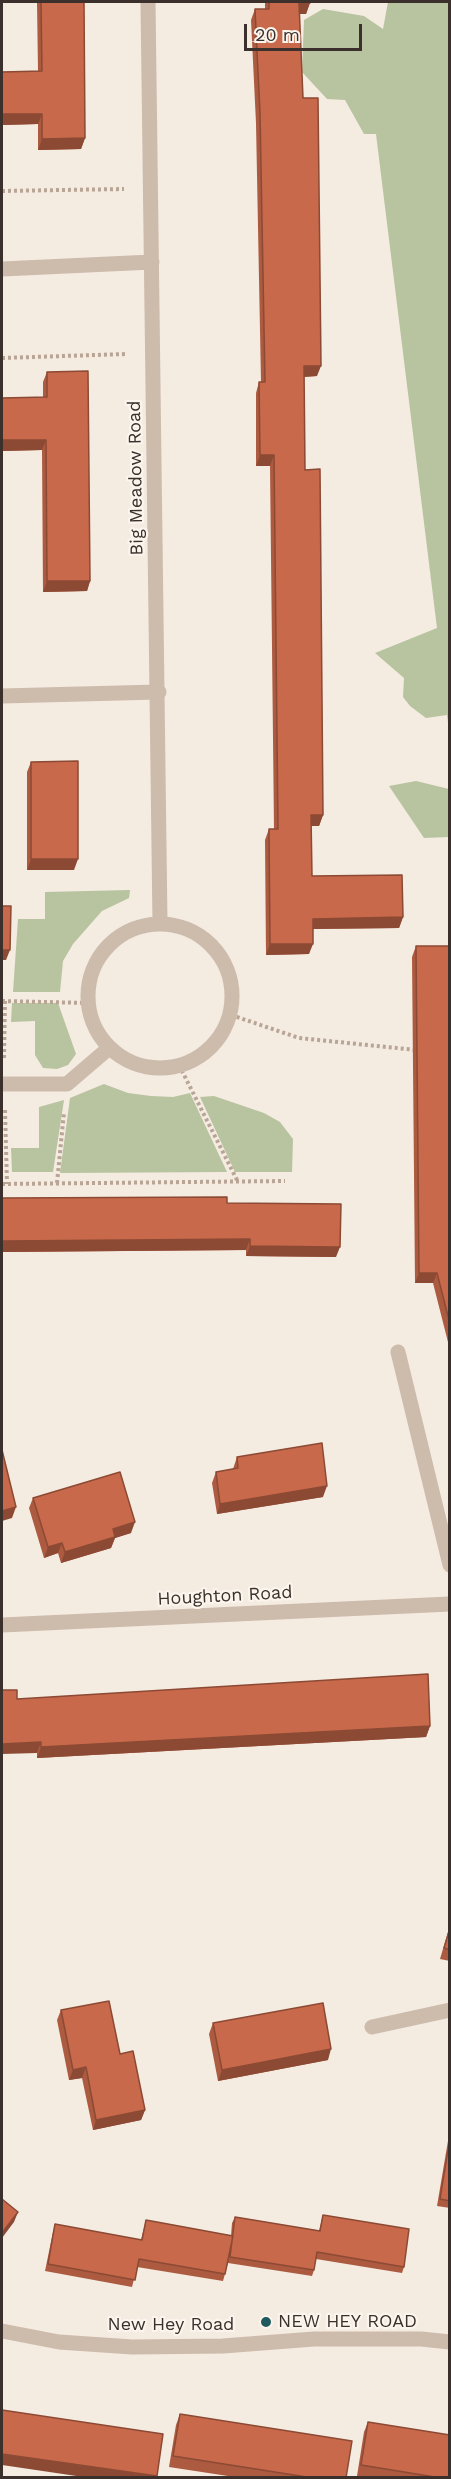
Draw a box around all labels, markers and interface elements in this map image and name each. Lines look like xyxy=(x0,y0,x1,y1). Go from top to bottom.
scale bar xyxy=(247,12,366,50)
text: 20 m xyxy=(255,24,300,45)
street label: Big Meadow Road xyxy=(124,400,148,556)
street label: Houghton Road xyxy=(157,1582,293,1610)
place label: NEW HEY ROAD xyxy=(278,2311,417,2333)
street label: New Hey Road xyxy=(108,2314,234,2336)
marker: NEW HEY ROAD xyxy=(259,2315,273,2329)

